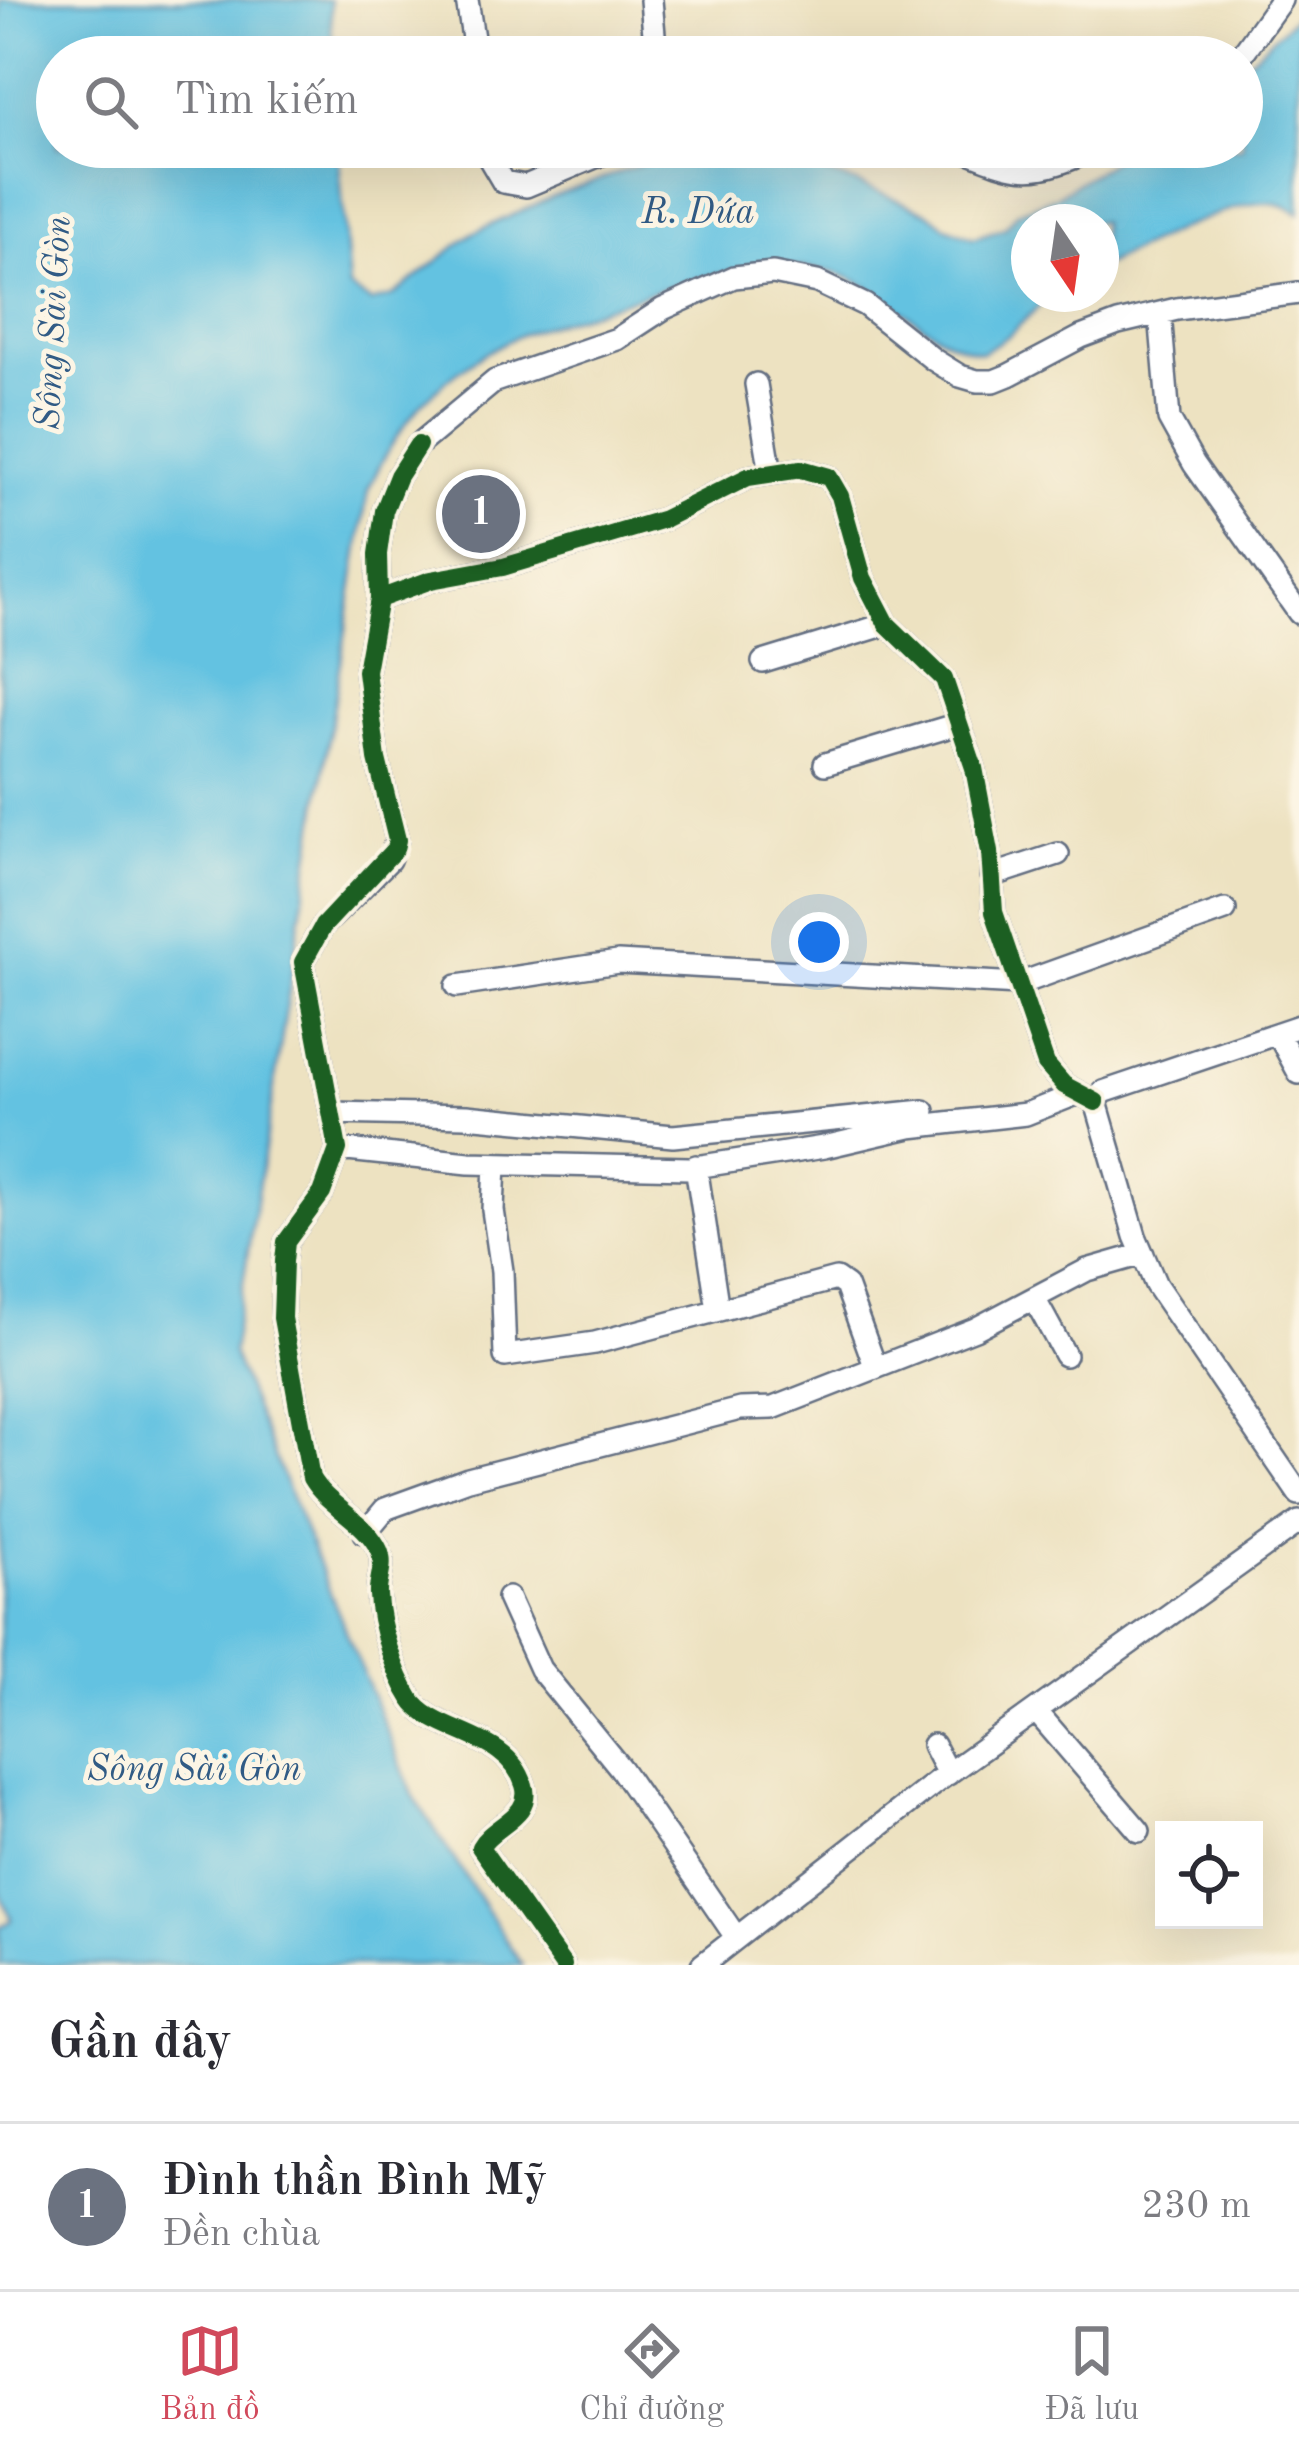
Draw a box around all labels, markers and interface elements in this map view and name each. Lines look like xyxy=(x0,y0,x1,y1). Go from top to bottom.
search box xyxy=(36,36,1263,168)
icon: search xyxy=(78,69,144,135)
text: Tìm kiếm xyxy=(174,79,359,124)
water label: R. Dứa xyxy=(641,196,754,232)
north arrow xyxy=(1011,204,1119,312)
water label: Sông Sài Gòn xyxy=(30,215,79,431)
pin: 1 xyxy=(442,469,520,559)
your location xyxy=(789,912,849,972)
water label: Sông Sài Gòn xyxy=(87,1752,301,1789)
map controls xyxy=(1155,1821,1263,1929)
button: locate xyxy=(1155,1821,1263,1929)
text: Gần đây xyxy=(48,2018,232,2069)
text: Đình thần Bình Mỹ xyxy=(162,2160,547,2205)
text: 1 xyxy=(76,2187,98,2226)
text: 230 m xyxy=(1141,2187,1251,2226)
text: Đền chùa xyxy=(162,2215,320,2254)
tab: Bản đồ xyxy=(160,2318,260,2431)
tab: Chỉ đường xyxy=(579,2318,724,2431)
tab: Đã lưu xyxy=(1044,2318,1139,2431)

